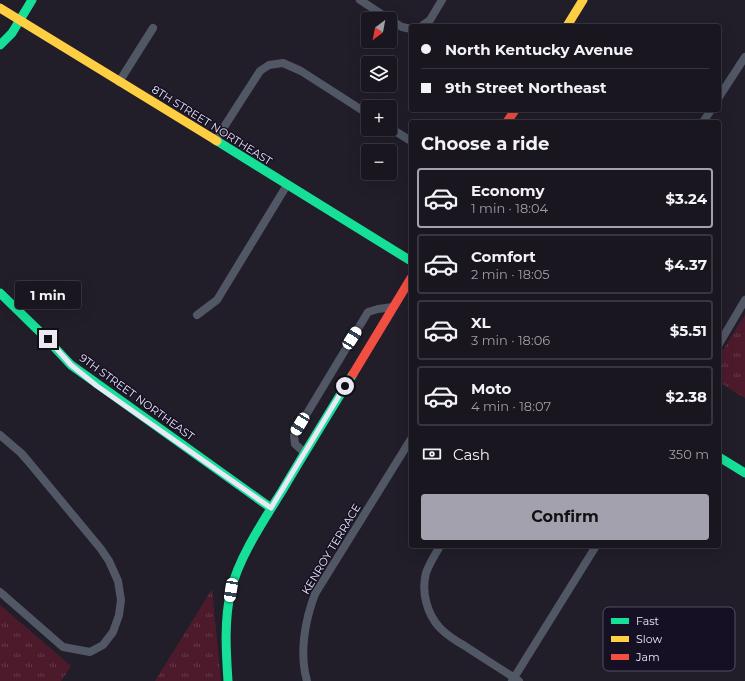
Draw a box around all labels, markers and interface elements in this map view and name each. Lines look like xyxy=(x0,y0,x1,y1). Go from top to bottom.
north arrow xyxy=(361,12,397,48)
map controls xyxy=(361,12,397,180)
text: North Kentucky Avenue xyxy=(445,40,633,59)
button: layers xyxy=(361,56,397,92)
text: 9th Street Northeast xyxy=(445,78,607,97)
street label: 8TH STREET NORTHEAST xyxy=(149,82,275,168)
button: + xyxy=(361,100,397,136)
text: Choose a ride xyxy=(421,133,549,155)
button: − xyxy=(361,144,397,180)
icon: car xyxy=(423,180,459,216)
text: Economy xyxy=(471,181,544,200)
text: $3.24 xyxy=(665,189,707,208)
text: 1 min · 18:04 xyxy=(471,200,548,216)
icon: car xyxy=(423,246,459,282)
text: Comfort xyxy=(471,247,536,266)
text: $4.37 xyxy=(665,255,707,274)
text: 2 min · 18:05 xyxy=(471,266,550,282)
callout: 1 min xyxy=(15,281,81,309)
text: 1 min xyxy=(30,287,66,303)
icon: car xyxy=(423,312,459,348)
text: XL xyxy=(471,313,490,332)
text: $5.51 xyxy=(670,321,707,340)
car xyxy=(341,325,363,351)
route end xyxy=(39,330,57,348)
text: 3 min · 18:06 xyxy=(471,332,550,348)
street label: 9TH STREET NORTHEAST xyxy=(77,350,198,444)
route start xyxy=(336,377,354,395)
icon: car xyxy=(423,378,459,414)
text: Moto xyxy=(471,379,511,398)
text: $2.38 xyxy=(666,387,707,406)
text: 4 min · 18:07 xyxy=(471,398,551,414)
car xyxy=(289,411,311,437)
icon: cash xyxy=(421,443,443,465)
text: Cash xyxy=(453,445,490,464)
text: 350 m xyxy=(669,446,709,462)
button: Confirm xyxy=(421,494,709,540)
street label: KENROY TERRACE xyxy=(298,501,364,597)
car xyxy=(223,577,239,603)
legend xyxy=(603,607,735,671)
text: Fast xyxy=(636,614,660,628)
text: Slow xyxy=(636,632,662,646)
text: Jam xyxy=(635,650,660,664)

